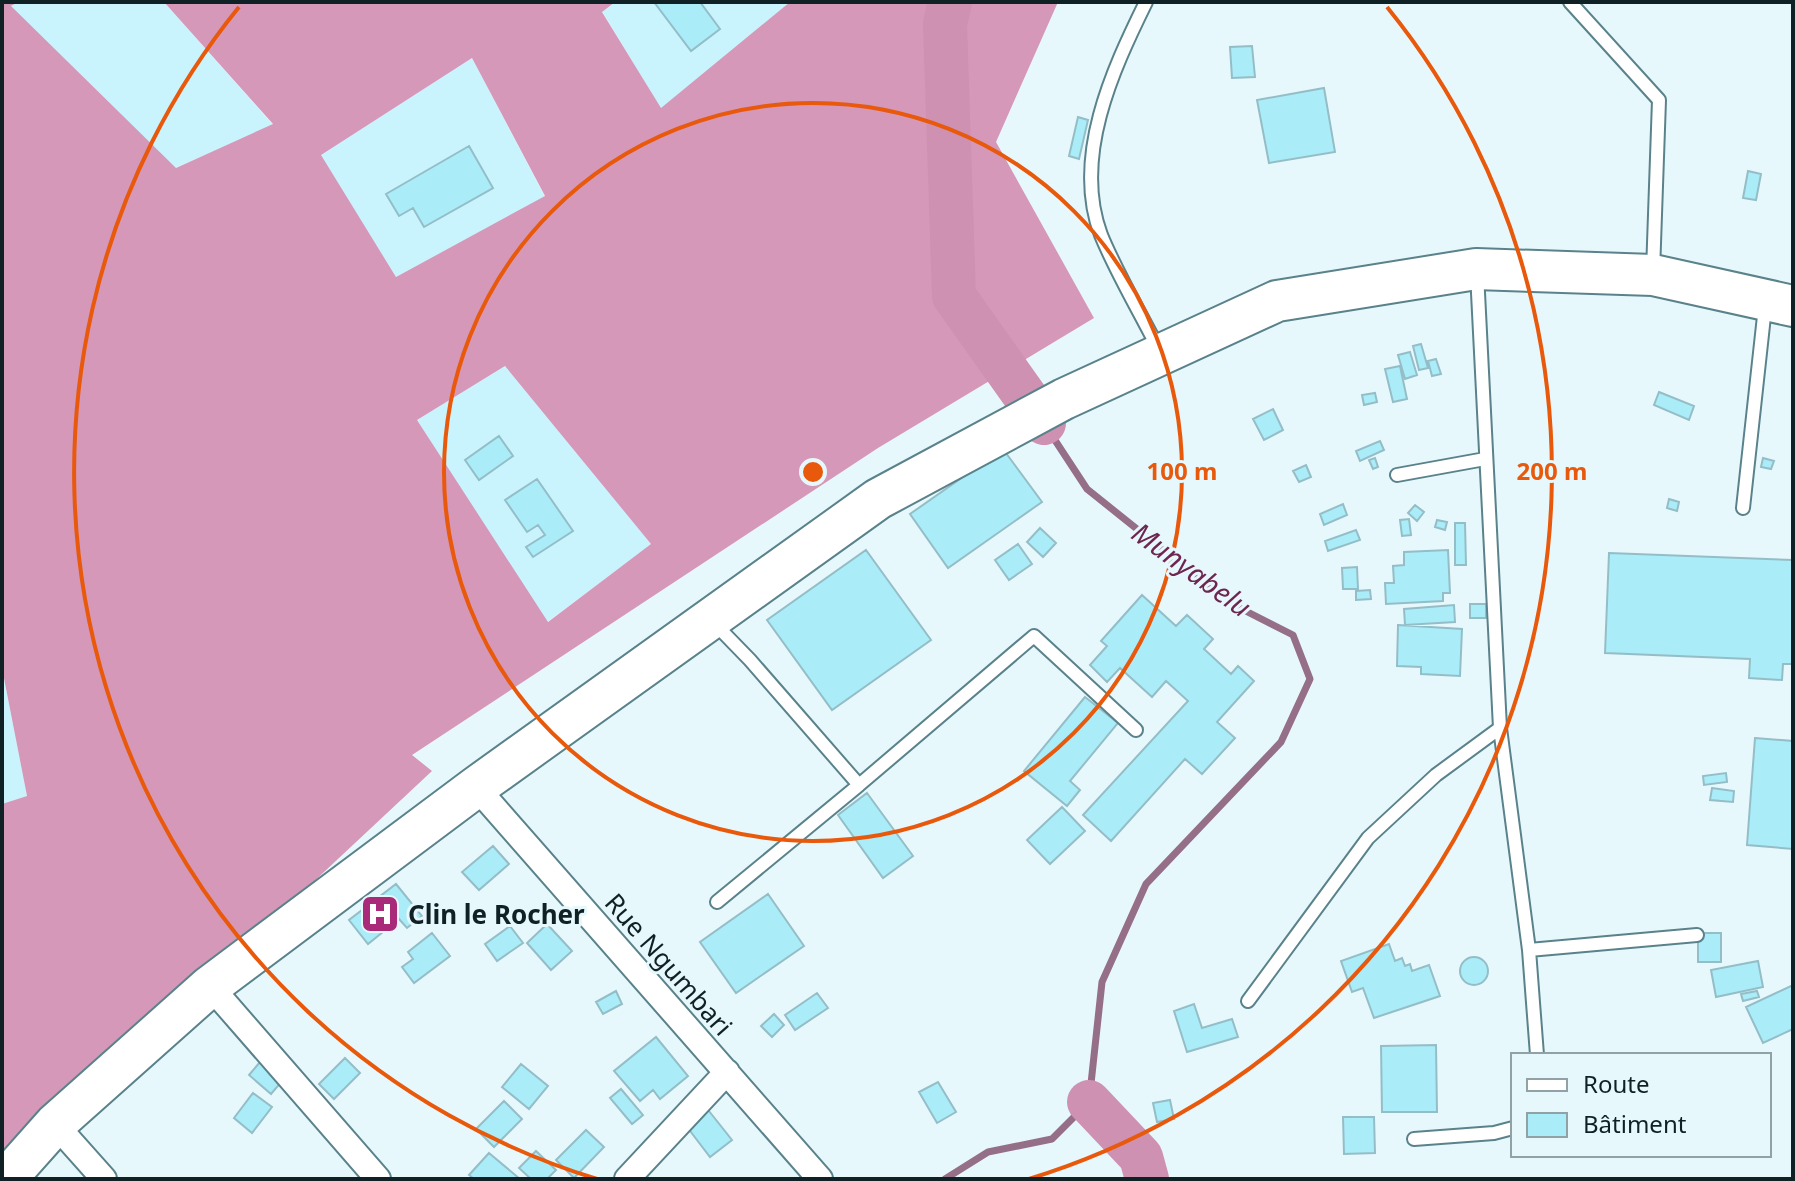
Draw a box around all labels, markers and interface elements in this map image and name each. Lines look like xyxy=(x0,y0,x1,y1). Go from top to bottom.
text: 100 m xyxy=(1147,454,1217,487)
text: 200 m xyxy=(1517,454,1587,487)
centre of rings xyxy=(799,458,827,486)
water label: Munyabelu xyxy=(1125,513,1259,625)
street label: Rue Ngumbari xyxy=(597,885,741,1043)
hospital icon: Clin le Rocher xyxy=(359,893,401,935)
place label: Clin le Rocher xyxy=(408,896,585,932)
legend xyxy=(1511,1053,1771,1157)
text: Route xyxy=(1583,1067,1649,1100)
text: Bâtiment xyxy=(1583,1107,1687,1140)

